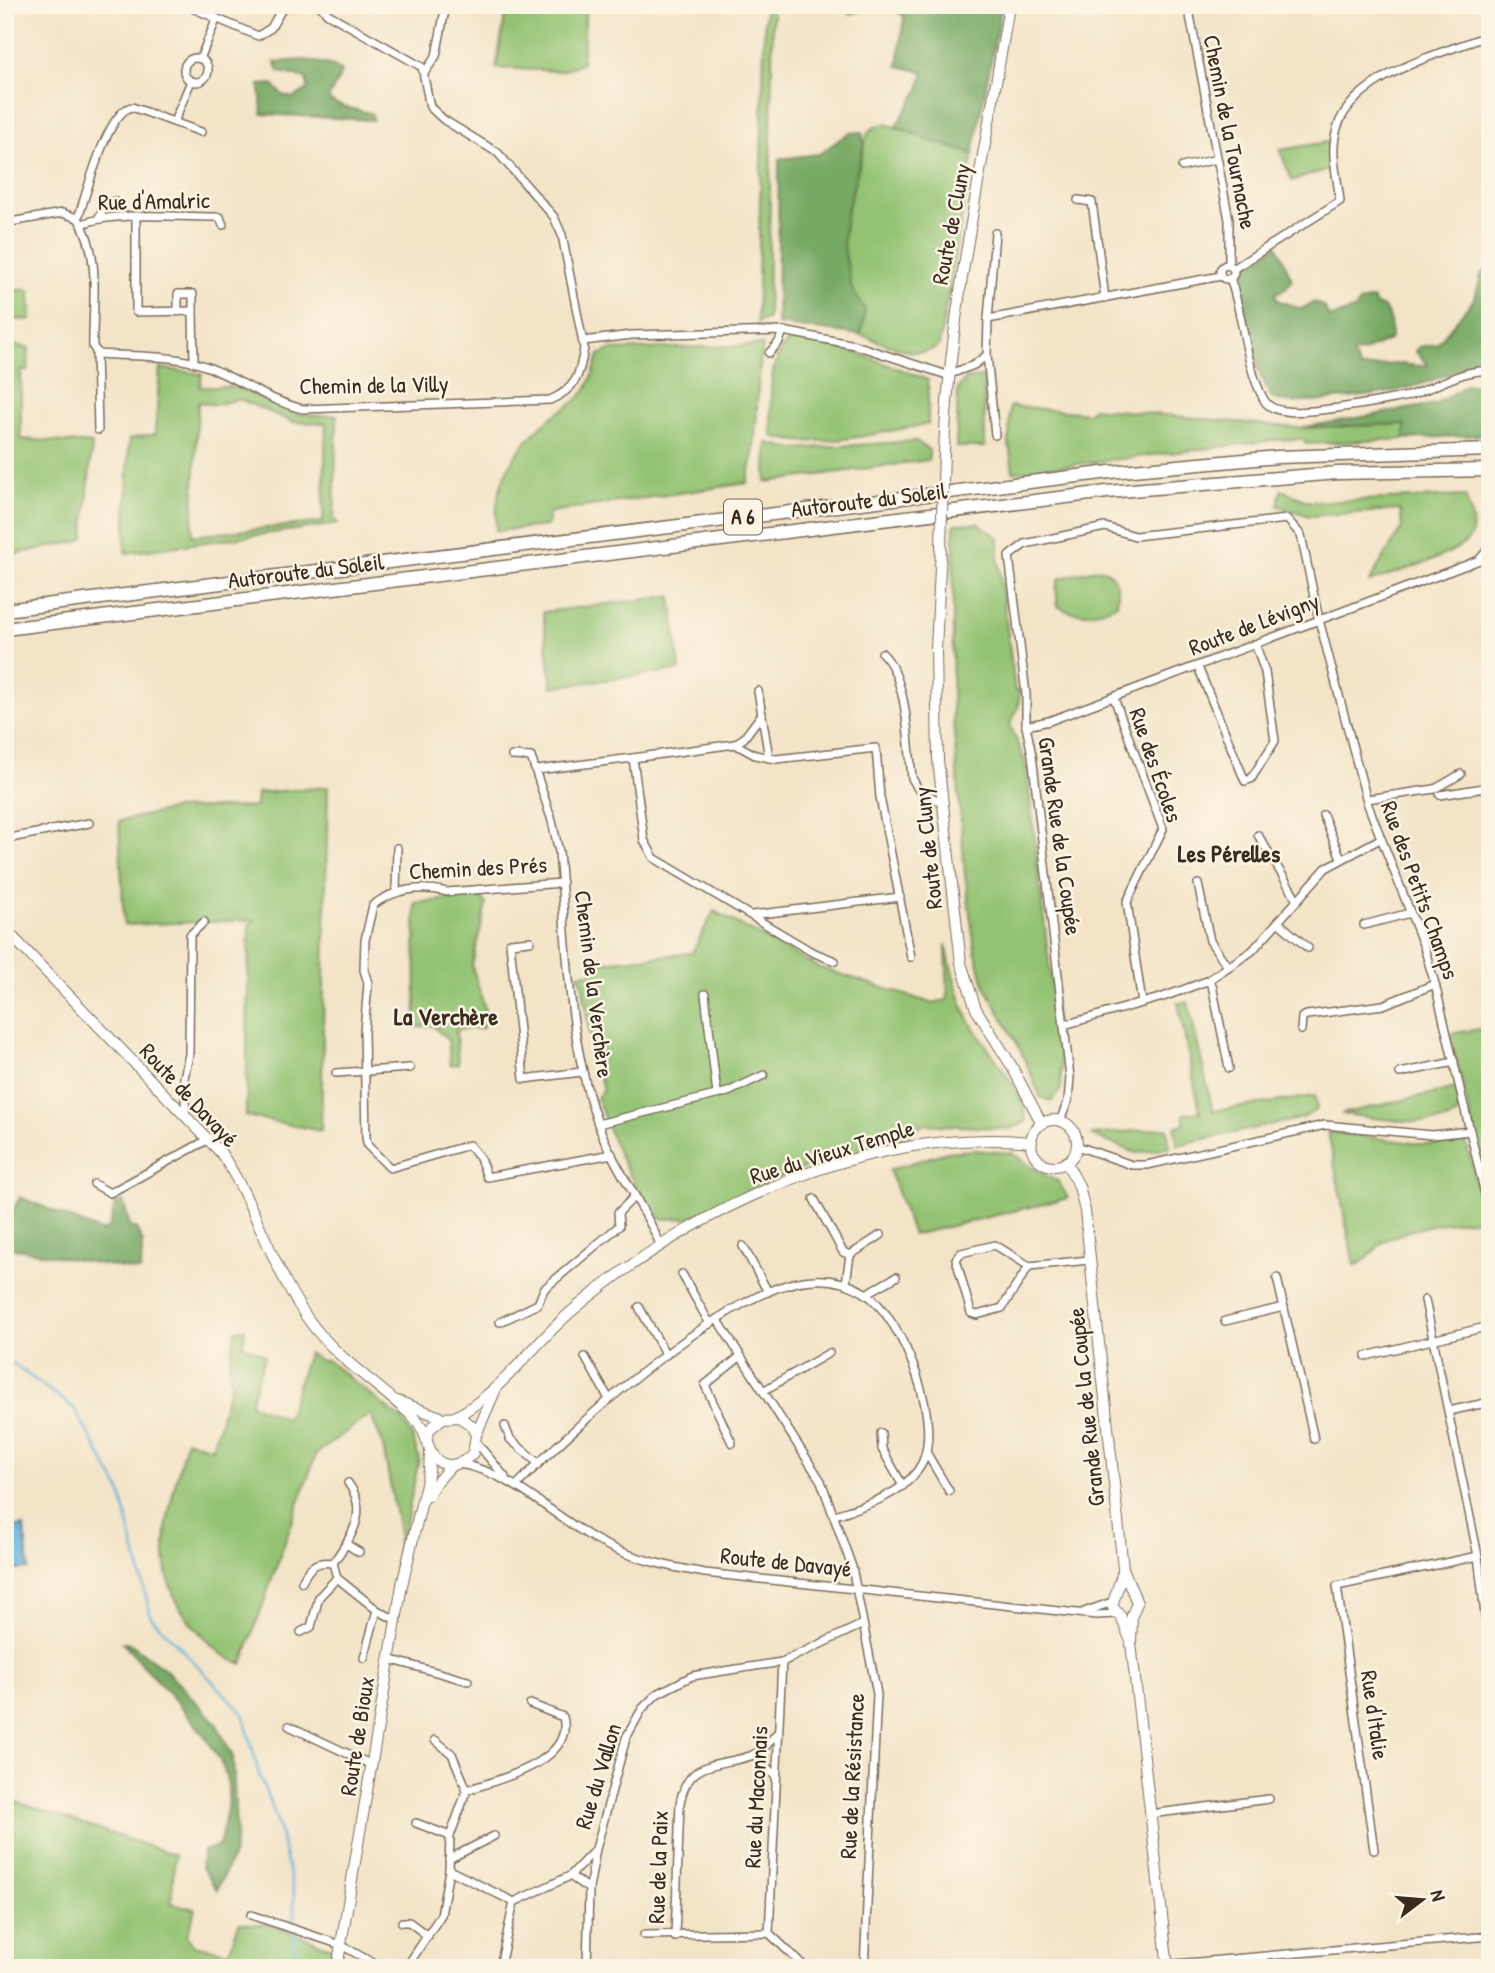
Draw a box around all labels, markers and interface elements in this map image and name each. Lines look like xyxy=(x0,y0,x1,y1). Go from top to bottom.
street label: Chemin de la Tournache xyxy=(1196,32,1264,232)
street label: Route de Cluny xyxy=(924,160,977,287)
street label: Rue d'Amalric xyxy=(98,184,210,217)
street label: Chemin de la Villy xyxy=(299,368,449,401)
street label: Autoroute du Soleil xyxy=(789,474,950,524)
road number: A 6 xyxy=(724,500,762,534)
street label: Autoroute du Soleil xyxy=(226,545,387,595)
street label: Route de Lévigny xyxy=(1184,584,1324,663)
street label: Rue des Écoles xyxy=(1122,704,1191,826)
street label: Grande Rue de la Coupée xyxy=(1031,735,1090,937)
street label: Route de Cluny xyxy=(906,785,949,911)
street label: Rue des Petits Champs xyxy=(1374,797,1467,983)
district label: Les Pérelles xyxy=(1178,837,1280,869)
street label: Chemin des Prés xyxy=(408,848,548,887)
street label: Chemin de la Verchère xyxy=(568,889,621,1079)
district label: La Verchère xyxy=(394,1000,498,1032)
street label: Route de Davayé xyxy=(133,1036,246,1153)
street label: Rue du Vieux Temple xyxy=(746,1112,918,1191)
street label: Grande Rue de la Coupée xyxy=(1060,1306,1111,1508)
street label: Route de Davayé xyxy=(719,1539,853,1584)
street label: Rue d'Italie xyxy=(1354,1668,1397,1761)
street label: Route de Bioux xyxy=(332,1674,381,1798)
street label: Rue de la Résistance xyxy=(832,1692,871,1860)
street label: Rue du Vallon xyxy=(567,1719,628,1833)
street label: Rue du Maconnais xyxy=(736,1725,775,1869)
street label: Rue de la Paix xyxy=(640,1810,675,1924)
north arrow xyxy=(1386,1864,1456,1934)
text: N xyxy=(1424,1887,1452,1904)

